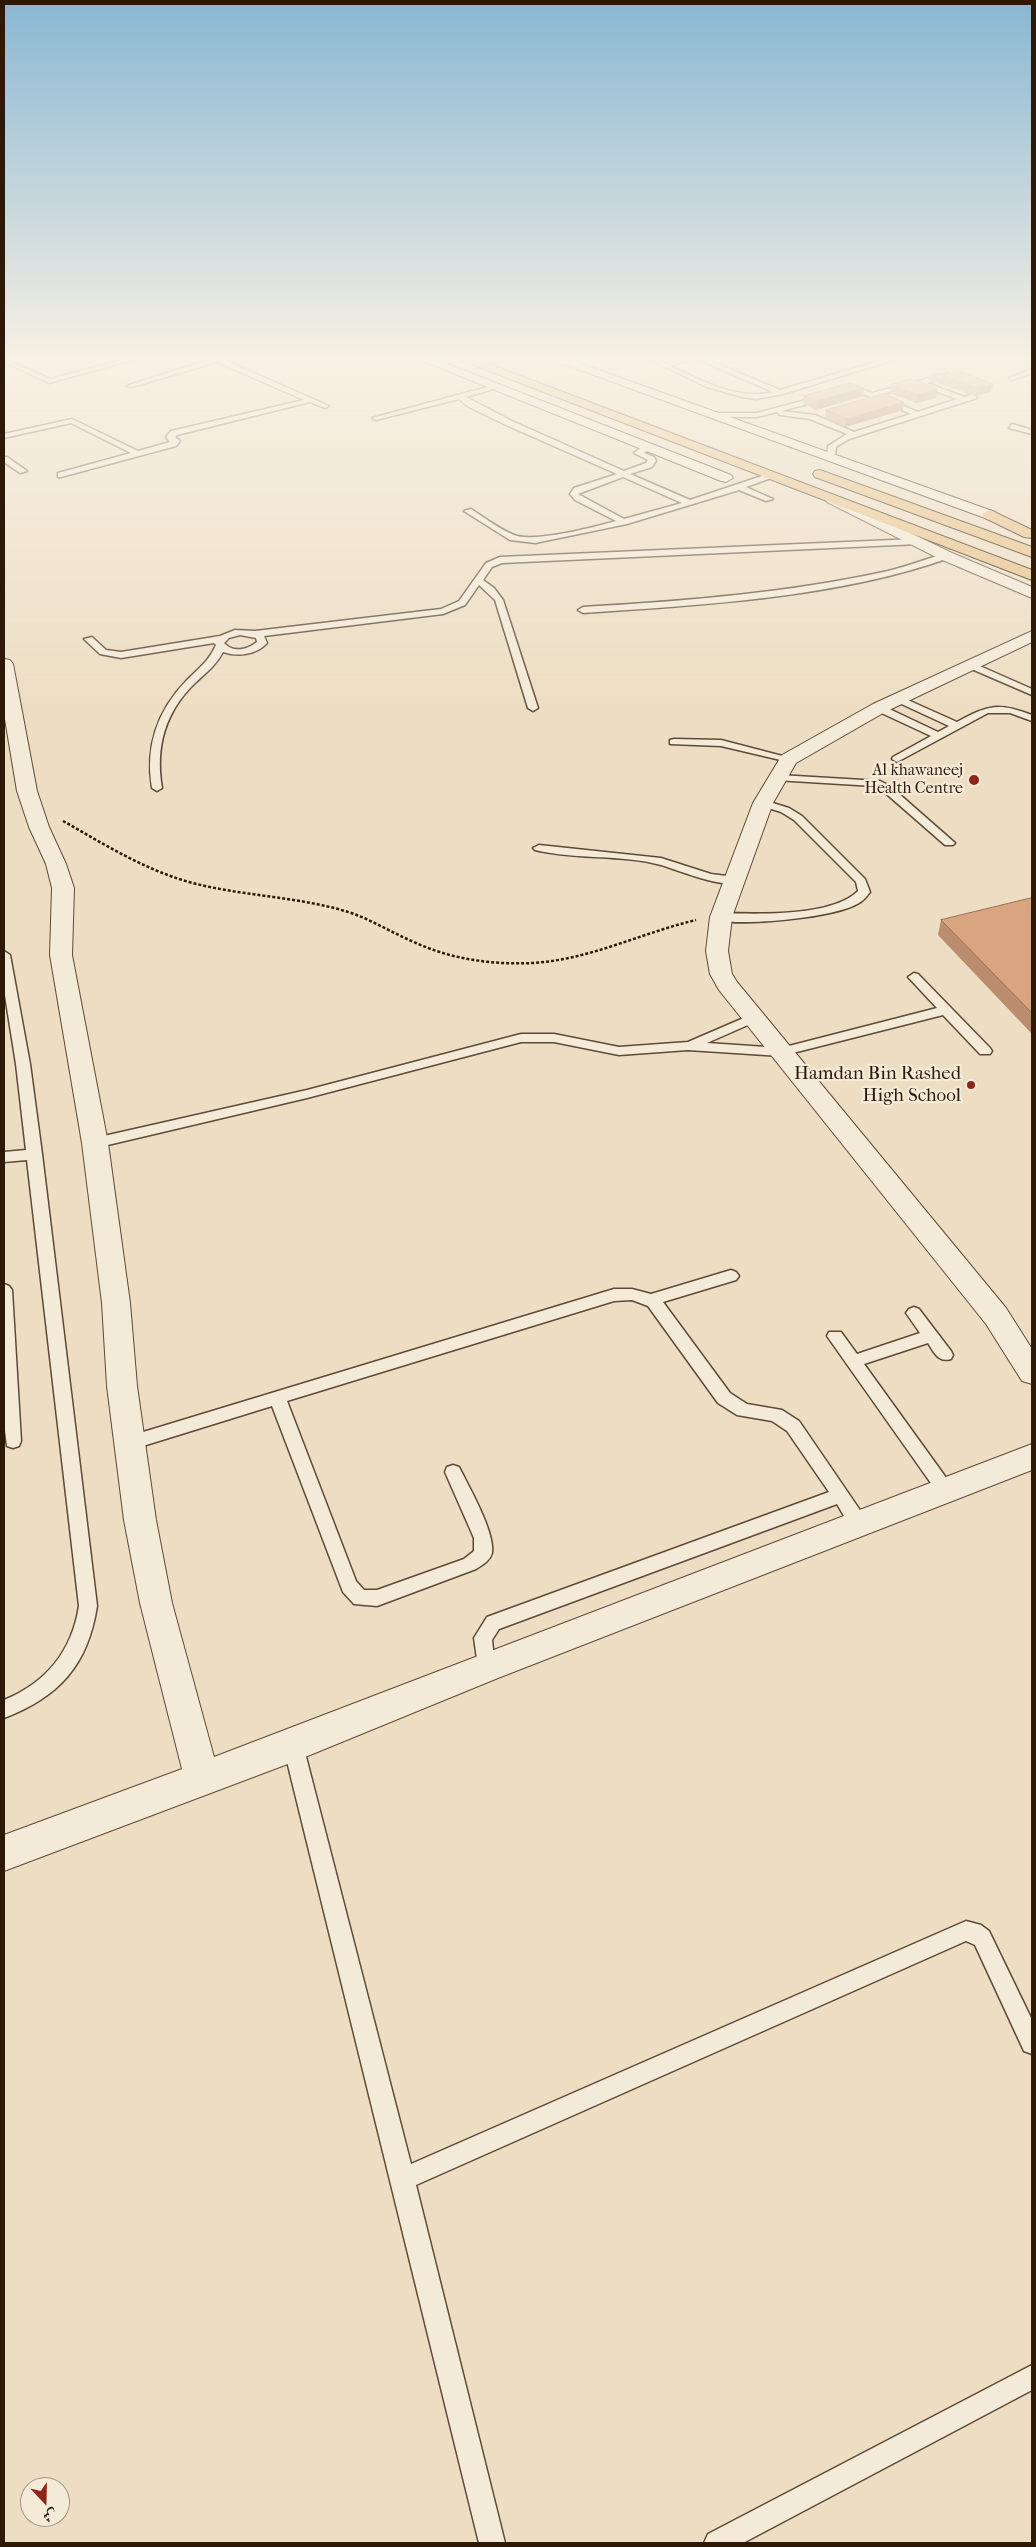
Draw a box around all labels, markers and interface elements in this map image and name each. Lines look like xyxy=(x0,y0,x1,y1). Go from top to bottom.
place label: Al khawaneej Health Centre xyxy=(865,761,963,799)
marker: Al khawaneej Health Centre xyxy=(967,773,981,787)
place label: Hamdan Bin Rashed High School xyxy=(794,1063,961,1107)
marker: Hamdan Bin Rashed High School xyxy=(965,1079,977,1091)
north arrow xyxy=(20,2477,70,2527)
text: ش xyxy=(41,2505,60,2526)

